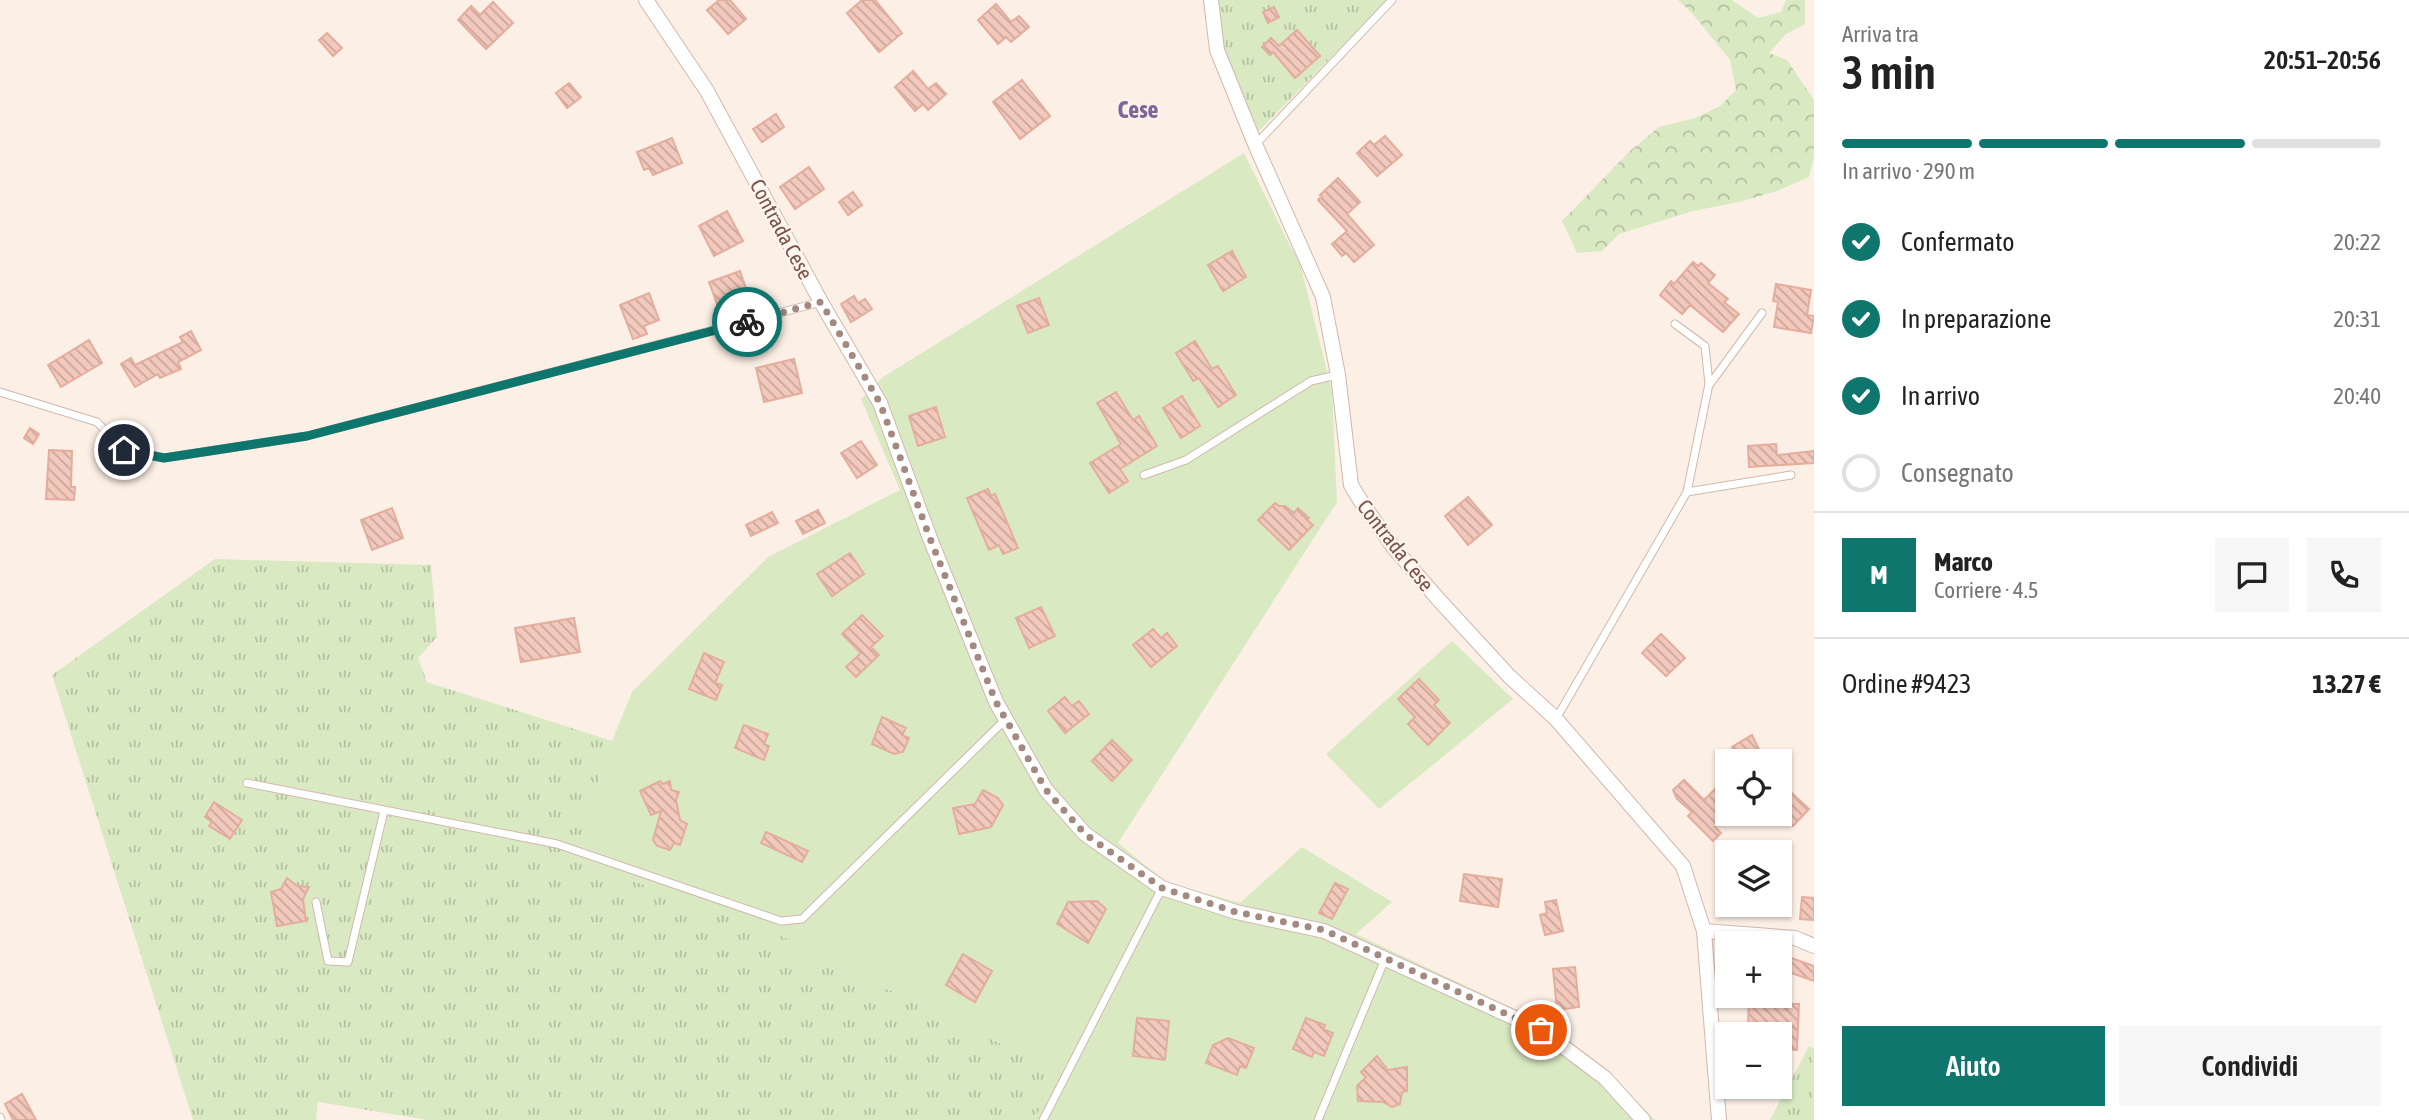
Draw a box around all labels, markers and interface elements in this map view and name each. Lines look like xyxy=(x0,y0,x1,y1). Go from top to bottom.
text: Arriva tra xyxy=(1842,21,1919,47)
text: 20:51–20:56 xyxy=(2264,45,2381,75)
text: 3 min xyxy=(1842,46,1936,99)
district label: Cese xyxy=(1117,96,1159,123)
text: In arrivo · 290 m xyxy=(1842,158,1975,184)
street label: Contrada Cese xyxy=(746,175,818,283)
icon: check xyxy=(1842,223,1880,261)
text: Confermato xyxy=(1901,227,2014,257)
text: 20:22 xyxy=(2333,229,2381,255)
courier xyxy=(712,287,782,357)
icon: check xyxy=(1842,300,1880,338)
icon: bike xyxy=(728,303,766,341)
text: In preparazione xyxy=(1901,304,2051,334)
text: 20:31 xyxy=(2333,306,2381,332)
icon: check xyxy=(1842,377,1880,415)
text: In arrivo xyxy=(1901,381,1980,411)
text: 20:40 xyxy=(2333,383,2381,409)
pin xyxy=(94,420,154,480)
icon: home xyxy=(105,431,143,469)
text: Consegnato xyxy=(1901,458,2014,488)
street label: Contrada Cese xyxy=(1353,494,1439,596)
button: chat xyxy=(2215,538,2289,612)
button: phone xyxy=(2307,538,2381,612)
text: Marco xyxy=(1934,547,1993,577)
text: M xyxy=(1870,560,1888,590)
text: Corriere · 4.5 xyxy=(1934,577,2039,603)
text: Ordine #9423 xyxy=(1842,669,1971,699)
text: 13.27 € xyxy=(2312,669,2381,699)
map controls xyxy=(1715,749,1792,1099)
button: locate xyxy=(1715,749,1792,826)
button: layers xyxy=(1715,840,1792,917)
button: + xyxy=(1715,931,1792,1008)
pin xyxy=(1511,1000,1571,1060)
icon: bag xyxy=(1522,1011,1560,1049)
button: − xyxy=(1715,1022,1792,1099)
button: Aiuto xyxy=(1842,1026,2105,1106)
button: Condividi xyxy=(2119,1026,2381,1106)

